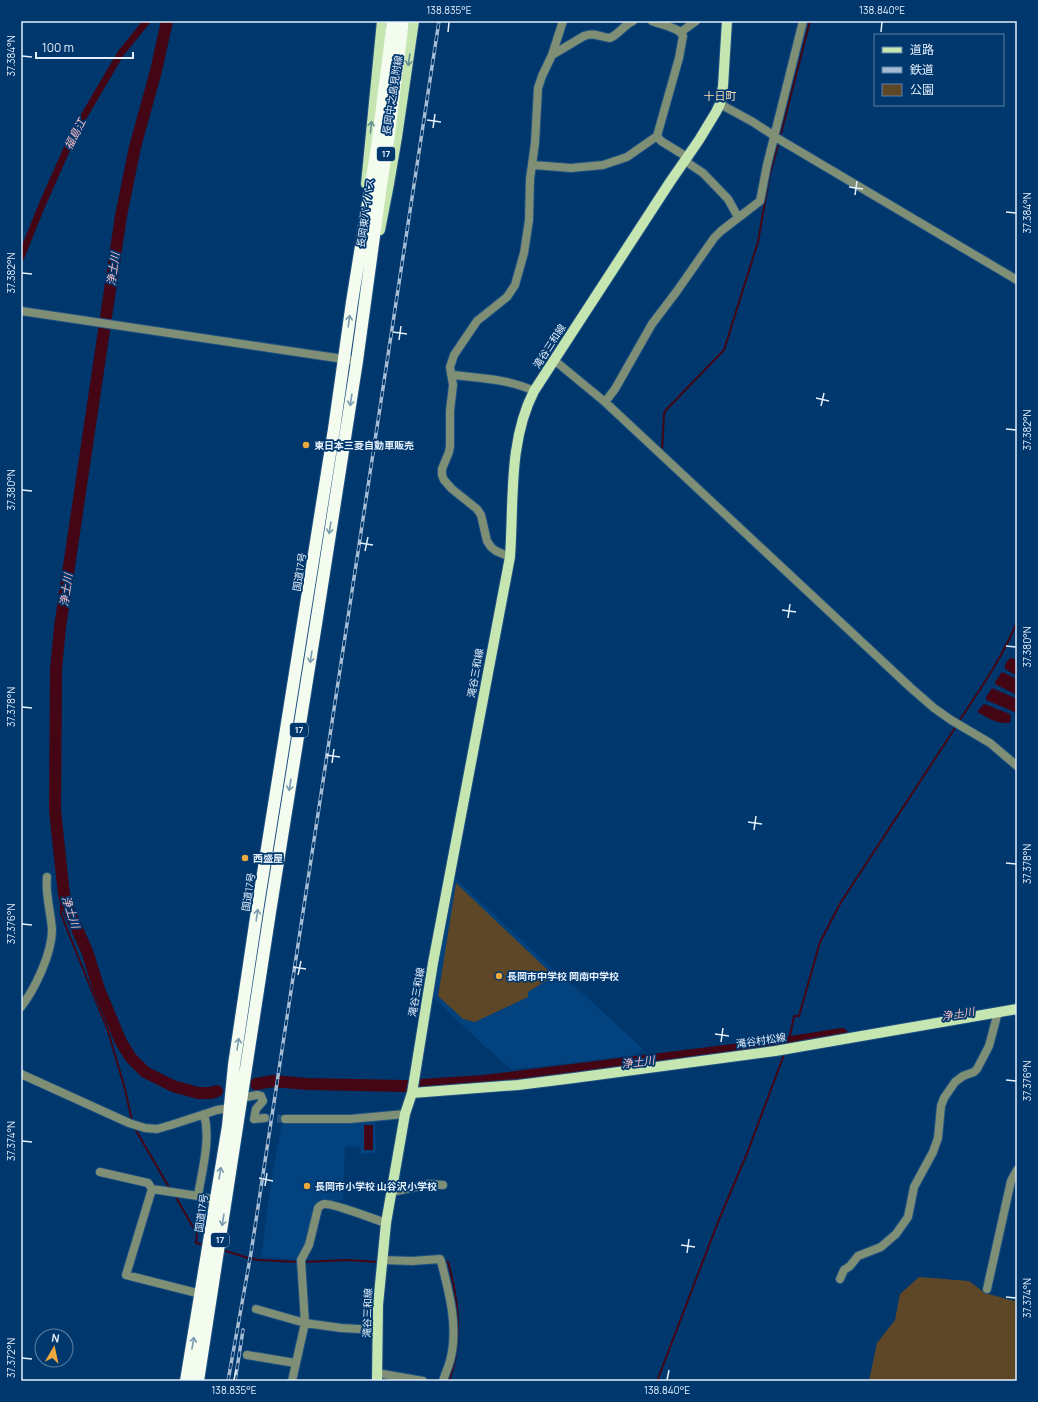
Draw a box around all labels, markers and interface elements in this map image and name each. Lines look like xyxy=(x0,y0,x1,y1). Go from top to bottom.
text: 138.835°E xyxy=(426,3,472,17)
text: 138.840°E xyxy=(859,3,905,17)
scale bar xyxy=(36,34,133,60)
legend xyxy=(874,34,1004,106)
text: 37.384°N xyxy=(4,35,18,77)
text: 100 m xyxy=(42,39,74,56)
text: 道路 xyxy=(910,41,934,58)
one-way arrow xyxy=(405,53,413,66)
street label: 長岡中之島見附線 xyxy=(379,54,405,136)
text: 鉄道 xyxy=(910,61,934,78)
text: 公園 xyxy=(910,81,934,98)
district label: 十日町 xyxy=(704,88,737,103)
water label: 福島江 xyxy=(60,115,89,152)
one-way arrow xyxy=(367,121,375,134)
road number: 17 xyxy=(377,147,395,161)
street label: 長岡東バイパス xyxy=(353,177,377,249)
text: 37.384°N xyxy=(1020,192,1034,234)
water label: 浄土川 xyxy=(103,251,122,286)
text: 37.382°N xyxy=(4,252,18,293)
one-way arrow xyxy=(345,315,353,328)
street label: 滝谷三和線 xyxy=(530,321,568,371)
one-way arrow xyxy=(347,393,355,406)
text: 37.382°N xyxy=(1020,409,1034,450)
place label: 東日本三菱自動車販売 xyxy=(314,438,414,452)
marker: 東日本三菱自動車販売 xyxy=(301,440,311,450)
text: 37.380°N xyxy=(4,469,18,511)
one-way arrow xyxy=(326,521,334,534)
street label: 国道17号 xyxy=(289,552,309,592)
water label: 浄土川 xyxy=(56,572,75,607)
text: 37.380°N xyxy=(1020,626,1034,668)
street label: 滝谷三和線 xyxy=(464,647,486,699)
one-way arrow xyxy=(307,650,315,663)
text: 37.378°N xyxy=(4,687,18,727)
road number: 17 xyxy=(290,723,308,737)
one-way arrow xyxy=(286,778,294,791)
text: 37.378°N xyxy=(1020,844,1034,884)
place label: 西盛屋 xyxy=(253,851,283,865)
marker: 西盛屋 xyxy=(240,853,250,863)
street label: 国道17号 xyxy=(238,872,258,912)
water label: 浄土川 xyxy=(59,894,84,931)
text: 37.376°N xyxy=(4,904,18,944)
one-way arrow xyxy=(253,909,261,922)
street label: 滝谷三和線 xyxy=(405,966,427,1018)
place label: 長岡市中学校 岡南中学校 xyxy=(507,969,619,983)
marker: 長岡市中学校 岡南中学校 xyxy=(494,971,504,981)
water label: 浄土川 xyxy=(940,1003,976,1023)
street label: 滝谷村松線 xyxy=(735,1030,787,1050)
one-way arrow xyxy=(234,1038,242,1051)
water label: 浄土川 xyxy=(621,1052,656,1071)
text: 37.376°N xyxy=(1020,1061,1034,1101)
text: 37.374°N xyxy=(4,1121,18,1161)
one-way arrow xyxy=(216,1167,224,1180)
place label: 長岡市小学校 山谷沢小学校 xyxy=(315,1179,437,1193)
marker: 長岡市小学校 山谷沢小学校 xyxy=(302,1181,312,1191)
street label: 国道17号 xyxy=(191,1193,211,1233)
one-way arrow xyxy=(219,1213,227,1226)
road number: 17 xyxy=(211,1233,229,1247)
text: 37.374°N xyxy=(1020,1278,1034,1318)
street label: 滝谷三和線 xyxy=(359,1288,375,1338)
north arrow xyxy=(34,1328,74,1368)
text: N xyxy=(51,1330,61,1346)
one-way arrow xyxy=(189,1336,197,1349)
text: 37.372°N xyxy=(4,1338,18,1378)
text: 138.835°E xyxy=(211,1383,257,1397)
text: 138.840°E xyxy=(644,1383,690,1397)

